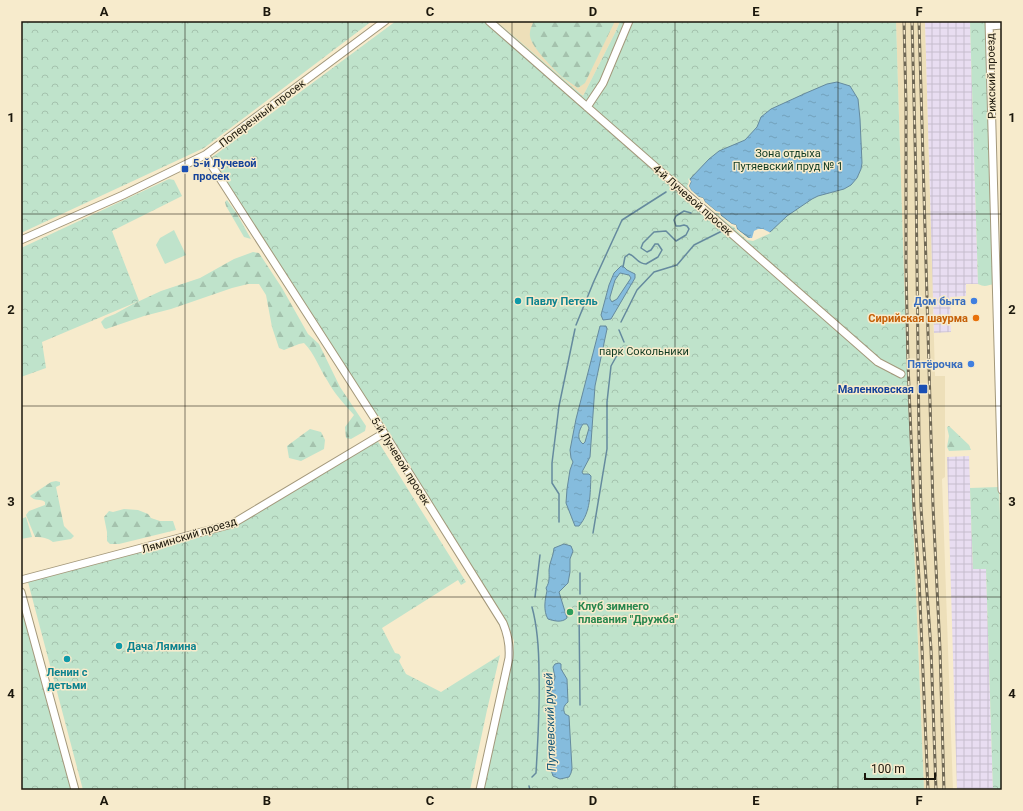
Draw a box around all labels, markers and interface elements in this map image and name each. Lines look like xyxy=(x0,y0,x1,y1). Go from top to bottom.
text: A xyxy=(100,4,109,19)
text: B xyxy=(263,4,271,19)
text: C xyxy=(426,4,435,19)
text: D xyxy=(589,4,597,19)
text: E xyxy=(752,4,760,19)
text: F xyxy=(915,4,923,19)
street label: Рижский проезд xyxy=(984,33,999,119)
street label: Поперечный просек xyxy=(217,77,308,150)
text: 1 xyxy=(7,110,15,125)
text: 1 xyxy=(1008,110,1016,125)
park label: Зона отдыха Путяевский пруд № 1 xyxy=(733,147,843,173)
place label: 5-й Лучевой просек xyxy=(193,157,257,183)
street label: 4-й Лучевой просек xyxy=(650,162,735,238)
marker: 5-й Лучевой просек xyxy=(180,164,190,174)
place label: Павлу Петель xyxy=(526,295,598,308)
place label: Дом быта xyxy=(914,295,966,308)
marker: Павлу Петель xyxy=(513,296,523,306)
marker: Дом быта xyxy=(969,296,979,306)
text: 2 xyxy=(7,302,15,317)
text: 2 xyxy=(1008,302,1016,317)
place label: Сирийская шаурма xyxy=(868,312,968,325)
marker: Сирийская шаурма xyxy=(971,313,981,323)
park label: парк Сокольники xyxy=(599,345,689,358)
place label: Пятёрочка xyxy=(907,358,963,371)
marker: Пятёрочка xyxy=(966,359,976,369)
place label: Маленковская xyxy=(838,383,914,396)
marker: Маленковская xyxy=(917,383,929,395)
street label: 5-й Лучевой просек xyxy=(368,415,433,508)
text: 3 xyxy=(7,494,15,509)
text: 3 xyxy=(1008,494,1016,509)
street label: Ляминский проезд xyxy=(140,515,239,556)
place label: Клуб зимнего плавания "Дружба" xyxy=(578,600,679,626)
marker: Клуб зимнего плавания "Дружба" xyxy=(565,607,575,617)
place label: Дача Лямина xyxy=(127,640,197,653)
marker: Дача Лямина xyxy=(114,641,124,651)
marker: Ленин с детьми xyxy=(62,654,72,664)
place label: Ленин с детьми xyxy=(47,666,88,692)
water label: Путяевский ручей xyxy=(541,672,559,772)
text: 4 xyxy=(7,686,15,701)
text: 4 xyxy=(1008,686,1016,701)
scale bar xyxy=(865,755,935,781)
text: 100 m xyxy=(871,762,905,776)
text: A xyxy=(100,793,109,808)
text: B xyxy=(263,793,271,808)
text: C xyxy=(426,793,435,808)
text: D xyxy=(589,793,597,808)
text: E xyxy=(752,793,760,808)
text: F xyxy=(915,793,923,808)

